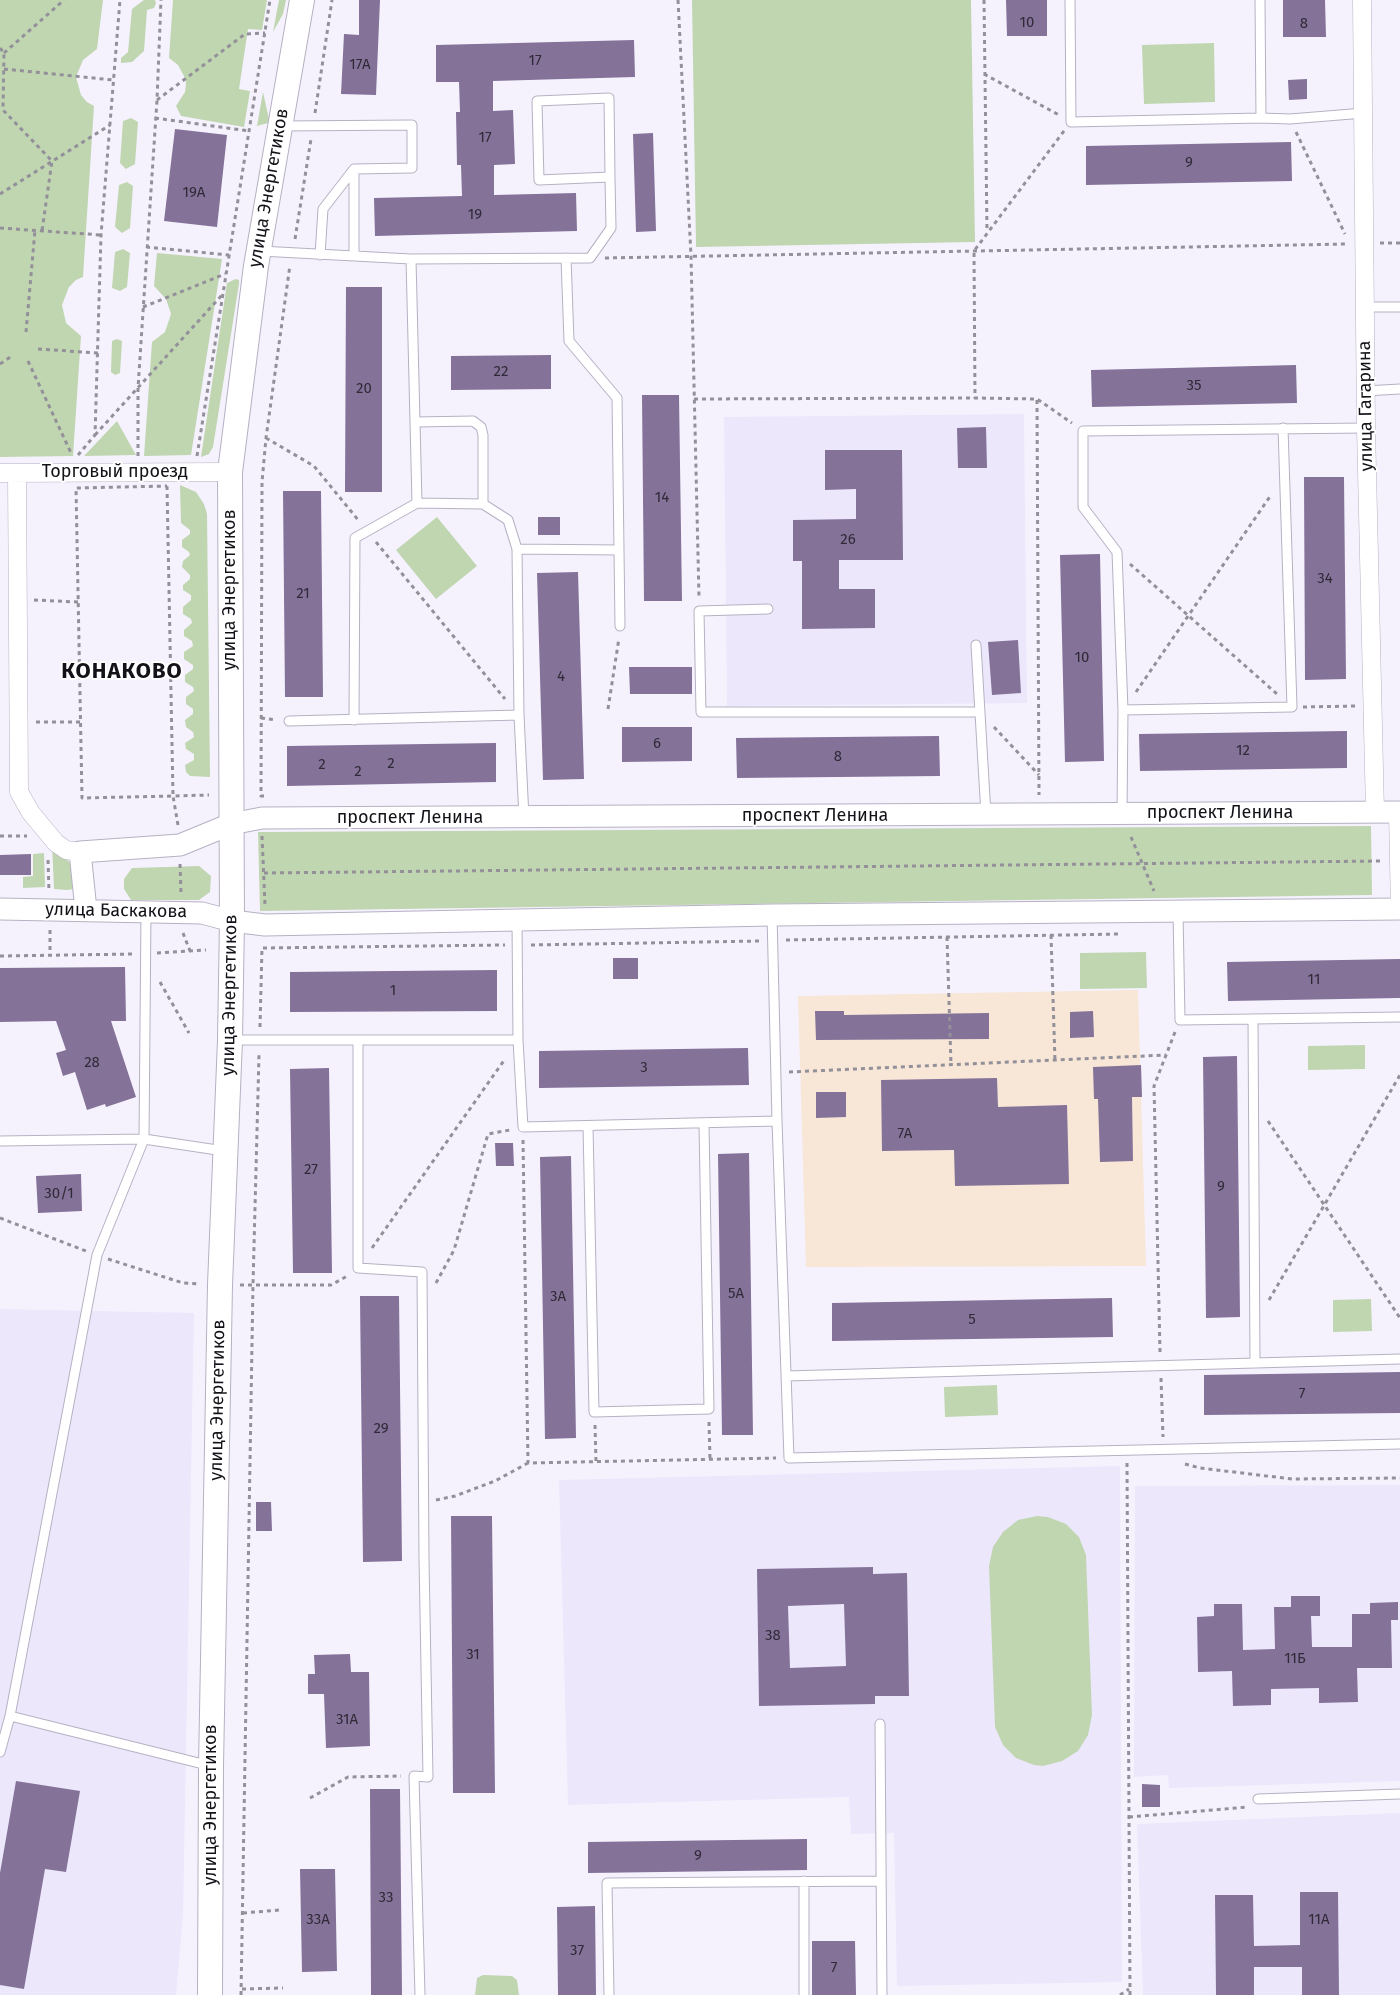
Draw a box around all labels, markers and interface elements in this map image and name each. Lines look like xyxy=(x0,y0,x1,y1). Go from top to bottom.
house number: 10 xyxy=(1020,14,1034,32)
house number: 8 xyxy=(1300,15,1308,33)
house number: 17 xyxy=(528,52,542,70)
house number: 17А xyxy=(349,56,371,74)
street label: улица Энергетиков xyxy=(244,107,294,269)
house number: 17 xyxy=(478,129,492,147)
house number: 9 xyxy=(1185,154,1193,172)
house number: 19А xyxy=(183,184,205,202)
house number: 19 xyxy=(468,206,482,224)
street label: улица Гагарина xyxy=(1354,340,1378,472)
house number: 22 xyxy=(494,363,508,381)
house number: 35 xyxy=(1187,377,1201,395)
house number: 20 xyxy=(356,380,372,398)
street label: Торговый проезд xyxy=(42,461,188,483)
house number: 14 xyxy=(655,489,669,507)
street label: улица Энергетиков xyxy=(219,509,241,671)
house number: 26 xyxy=(840,531,856,549)
house number: 34 xyxy=(1317,570,1333,588)
house number: 21 xyxy=(296,585,310,603)
house number: 10 xyxy=(1075,649,1089,667)
district label: КОНАКОВО xyxy=(60,659,184,685)
house number: 4 xyxy=(557,668,565,686)
house number: 6 xyxy=(653,735,661,753)
house number: 12 xyxy=(1236,742,1250,760)
house number: 8 xyxy=(834,748,842,766)
house number: 2 xyxy=(387,755,395,773)
house number: 2 xyxy=(318,756,326,774)
house number: 2 xyxy=(354,763,362,781)
street label: проспект Ленина xyxy=(1147,802,1293,824)
street label: проспект Ленина xyxy=(742,805,888,827)
street label: проспект Ленина xyxy=(337,807,483,829)
street label: улица Баскакова xyxy=(45,899,187,923)
street label: улица Энергетиков xyxy=(218,914,242,1076)
house number: 11 xyxy=(1308,971,1320,989)
house number: 1 xyxy=(390,982,396,1000)
house number: 28 xyxy=(84,1054,100,1072)
house number: 3 xyxy=(640,1059,648,1077)
house number: 7А xyxy=(898,1125,912,1143)
house number: 27 xyxy=(304,1161,318,1179)
house number: 9 xyxy=(1217,1178,1225,1196)
house number: 30/1 xyxy=(44,1185,74,1203)
house number: 5А xyxy=(728,1285,744,1303)
house number: 3А xyxy=(550,1288,566,1306)
house number: 5 xyxy=(968,1311,976,1329)
street label: улица Энергетиков xyxy=(206,1319,230,1481)
house number: 7 xyxy=(1299,1385,1305,1403)
house number: 29 xyxy=(373,1420,389,1438)
house number: 38 xyxy=(765,1627,781,1645)
house number: 31 xyxy=(466,1646,480,1664)
house number: 11Б xyxy=(1284,1650,1306,1668)
house number: 31А xyxy=(336,1711,358,1729)
street label: улица Энергетиков xyxy=(200,1724,222,1886)
house number: 9 xyxy=(694,1847,702,1865)
house number: 33 xyxy=(379,1889,393,1907)
house number: 33А xyxy=(306,1911,330,1929)
house number: 11А xyxy=(1308,1911,1330,1929)
house number: 37 xyxy=(570,1942,584,1960)
house number: 7 xyxy=(831,1959,837,1977)

